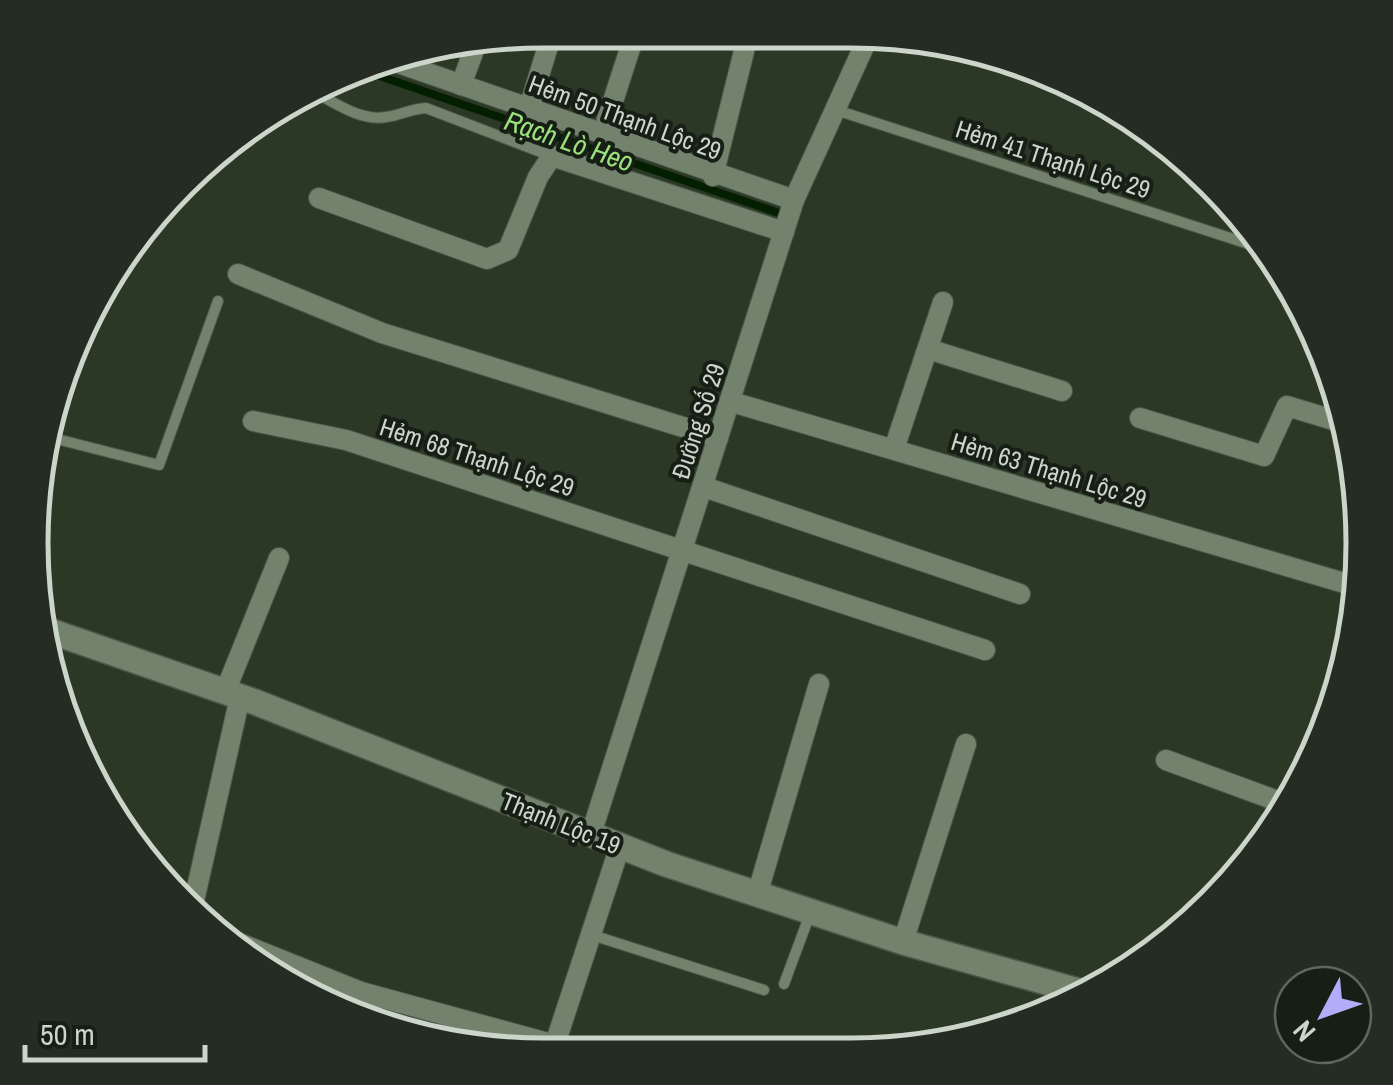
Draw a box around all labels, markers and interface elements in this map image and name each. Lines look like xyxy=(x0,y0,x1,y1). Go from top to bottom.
street label: Hẻm 50 Thạnh Lộc 29 xyxy=(524,66,726,168)
water label: Rạch Lò Heo xyxy=(499,101,639,181)
street label: Hẻm 41 Thạnh Lộc 29 xyxy=(951,112,1155,206)
street label: Đường Số 29 xyxy=(663,359,733,483)
street label: Hẻm 68 Thạnh Lộc 29 xyxy=(375,410,579,504)
street label: Hẻm 63 Thạnh Lộc 29 xyxy=(947,424,1151,516)
street label: Thạnh Lộc 19 xyxy=(497,784,625,862)
north arrow xyxy=(1273,965,1373,1065)
scale bar xyxy=(25,1000,205,1062)
text: N xyxy=(1284,1013,1324,1050)
text: 50 m xyxy=(40,1014,95,1054)

